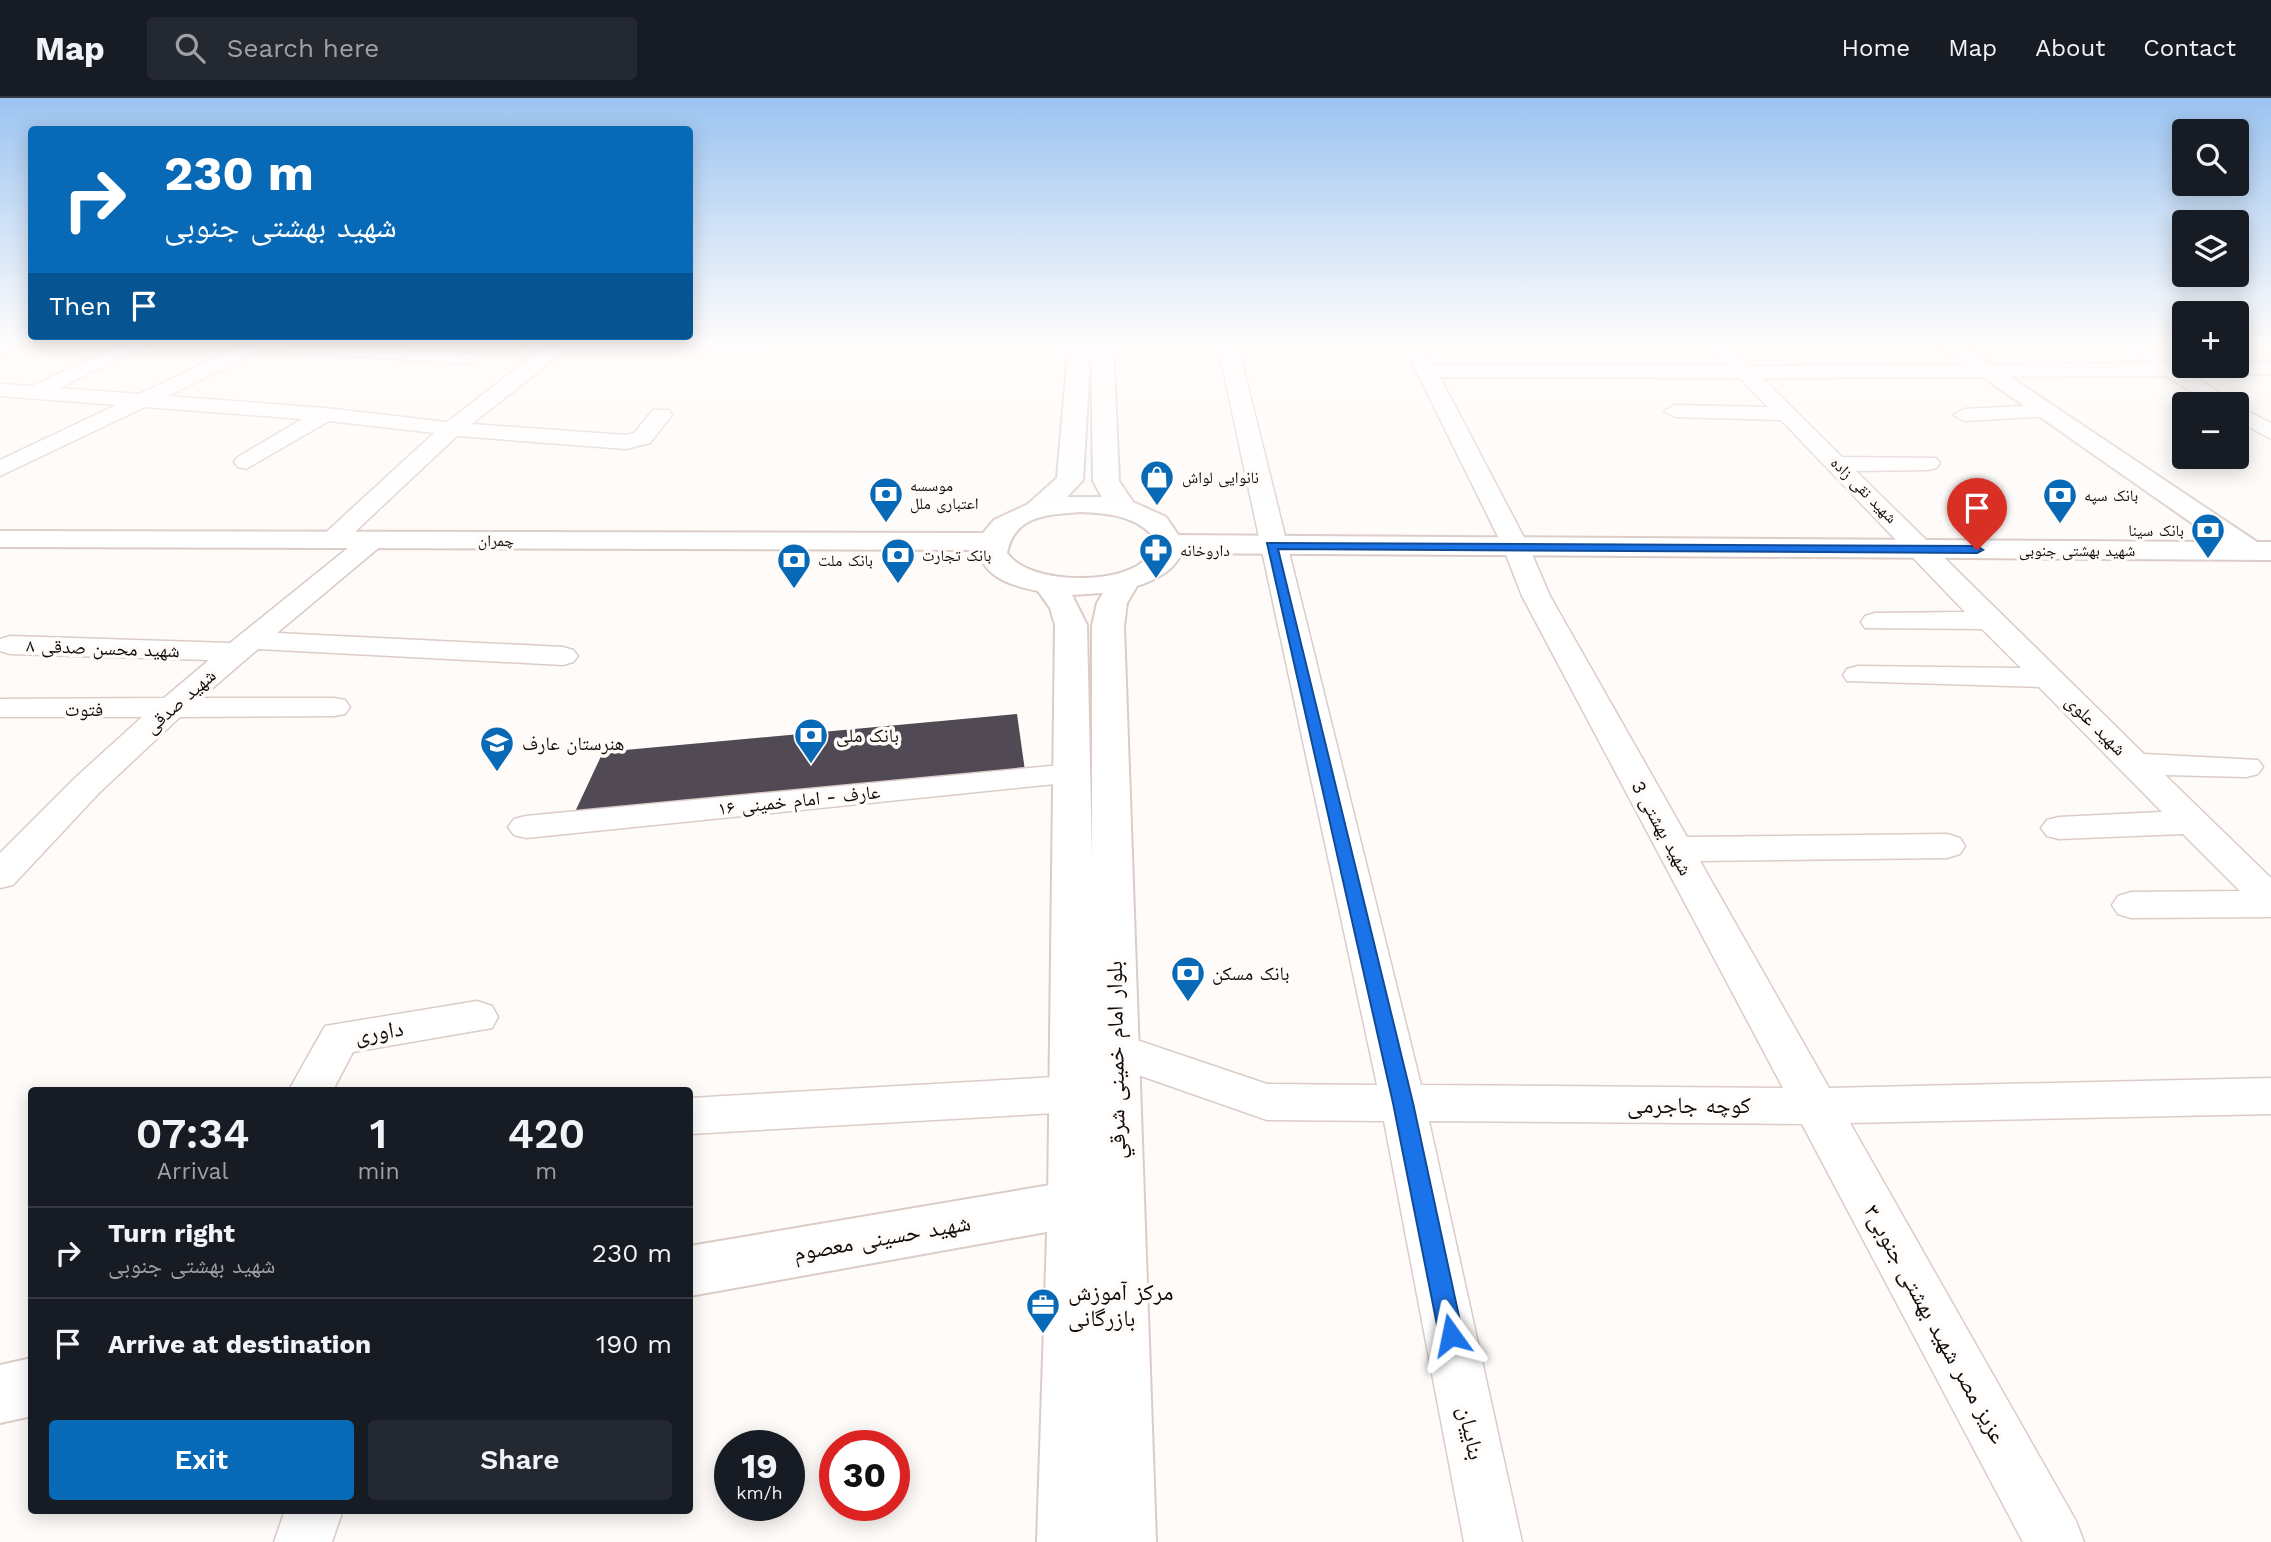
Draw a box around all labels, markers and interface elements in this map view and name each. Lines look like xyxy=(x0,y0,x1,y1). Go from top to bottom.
search box xyxy=(147,17,637,80)
text: Map xyxy=(35,29,105,68)
icon: search xyxy=(171,29,209,67)
text: Search here xyxy=(227,33,379,63)
text: Home xyxy=(1842,34,1910,62)
text: Map xyxy=(1948,34,1997,62)
text: About xyxy=(2035,34,2105,62)
text: Contact xyxy=(2143,34,2236,62)
map controls xyxy=(2172,119,2249,469)
button: search xyxy=(2172,119,2249,196)
text: 230 m xyxy=(164,144,314,202)
icon: right xyxy=(49,154,140,245)
text: شهید بهشتی جنوبی xyxy=(164,207,397,245)
button: layers xyxy=(2172,210,2249,287)
icon: arrive xyxy=(125,287,163,325)
text: Then xyxy=(49,291,111,321)
button: + xyxy=(2172,301,2249,378)
button: − xyxy=(2172,392,2249,469)
street label: شهید نقی زاده xyxy=(1826,453,1901,528)
shop icon: نانوایی لواش xyxy=(1138,458,1176,507)
place label: نانوایی لواش xyxy=(1182,468,1259,488)
bank icon: موسسه اعتباری ملل xyxy=(867,475,905,524)
place label: موسسه اعتباری ملل xyxy=(910,476,979,514)
bank icon: بانک سپه xyxy=(2041,476,2079,525)
pin xyxy=(1947,478,2007,550)
place label: بانک سپه xyxy=(2084,486,2138,505)
icon: arrive xyxy=(1958,489,1996,527)
bank icon: بانک سینا xyxy=(2189,511,2227,560)
place label: بانک سینا xyxy=(2128,521,2184,540)
street label: چمران xyxy=(478,531,514,551)
pharmacy icon: داروخانه xyxy=(1137,531,1175,580)
bank icon: بانک تجارت xyxy=(879,536,917,585)
bank icon: بانک ملت xyxy=(775,541,813,590)
place label: داروخانه xyxy=(1180,541,1230,560)
street label: شهید بهشتی جنوبی xyxy=(2019,541,2135,561)
place label: بانک تجارت xyxy=(922,546,991,565)
place label: بانک ملت xyxy=(818,551,873,570)
street label: شهید محسن صدقی ۸ xyxy=(26,634,180,662)
street label: شهید صدقی xyxy=(140,664,220,738)
street label: شهید علوی xyxy=(2061,690,2131,760)
street label: فتوت xyxy=(65,698,103,721)
bank icon: بانک ملی xyxy=(792,716,830,765)
school or university icon: هنرستان عارف xyxy=(478,724,516,773)
place label: بانک ملی xyxy=(836,724,899,747)
place label: هنرستان عارف xyxy=(522,732,625,755)
street label: شهید بهشتی 3 xyxy=(1627,777,1697,879)
street label: عارف - امام خمینی ۱۶ xyxy=(717,780,882,822)
bank icon: بانک مسکن xyxy=(1169,954,1207,1003)
street label: بلوار امام خمینی شرقي xyxy=(1101,960,1136,1159)
place label: بانک مسکن xyxy=(1212,962,1290,985)
street label: داوری xyxy=(353,1015,405,1049)
street label: کوچه جاجرمی xyxy=(1627,1092,1751,1119)
text: 07:34 xyxy=(136,1109,250,1158)
text: 1 xyxy=(370,1109,387,1158)
text: 420 xyxy=(507,1109,585,1158)
text: Arrival xyxy=(157,1158,229,1185)
text: min xyxy=(357,1158,400,1185)
text: m xyxy=(535,1158,557,1185)
street label: عزیز مصر شهید بهشتی جنوبی۳ xyxy=(1858,1200,2012,1449)
street label: شهید حسینی معصوم xyxy=(791,1209,973,1269)
text: Turn right xyxy=(108,1218,235,1248)
icon: right xyxy=(49,1234,87,1272)
text: 230 m xyxy=(592,1238,672,1268)
text: شهید بهشتی جنوبی xyxy=(108,1252,275,1279)
place label: مرکز آموزش بازرگانی xyxy=(1068,1279,1173,1332)
office icon: مرکز آموزش بازرگانی xyxy=(1024,1286,1062,1335)
position arrow xyxy=(1414,1298,1488,1372)
icon: arrive xyxy=(49,1325,87,1363)
text: Arrive at destination xyxy=(108,1329,371,1359)
text: 190 m xyxy=(596,1329,672,1359)
street label: بناییان xyxy=(1452,1404,1490,1462)
button: Exit xyxy=(49,1420,354,1500)
button: Share xyxy=(368,1420,672,1500)
speed limit sign: 30 xyxy=(819,1430,910,1521)
text: 19 xyxy=(741,1445,778,1487)
text: km/h xyxy=(736,1482,783,1503)

